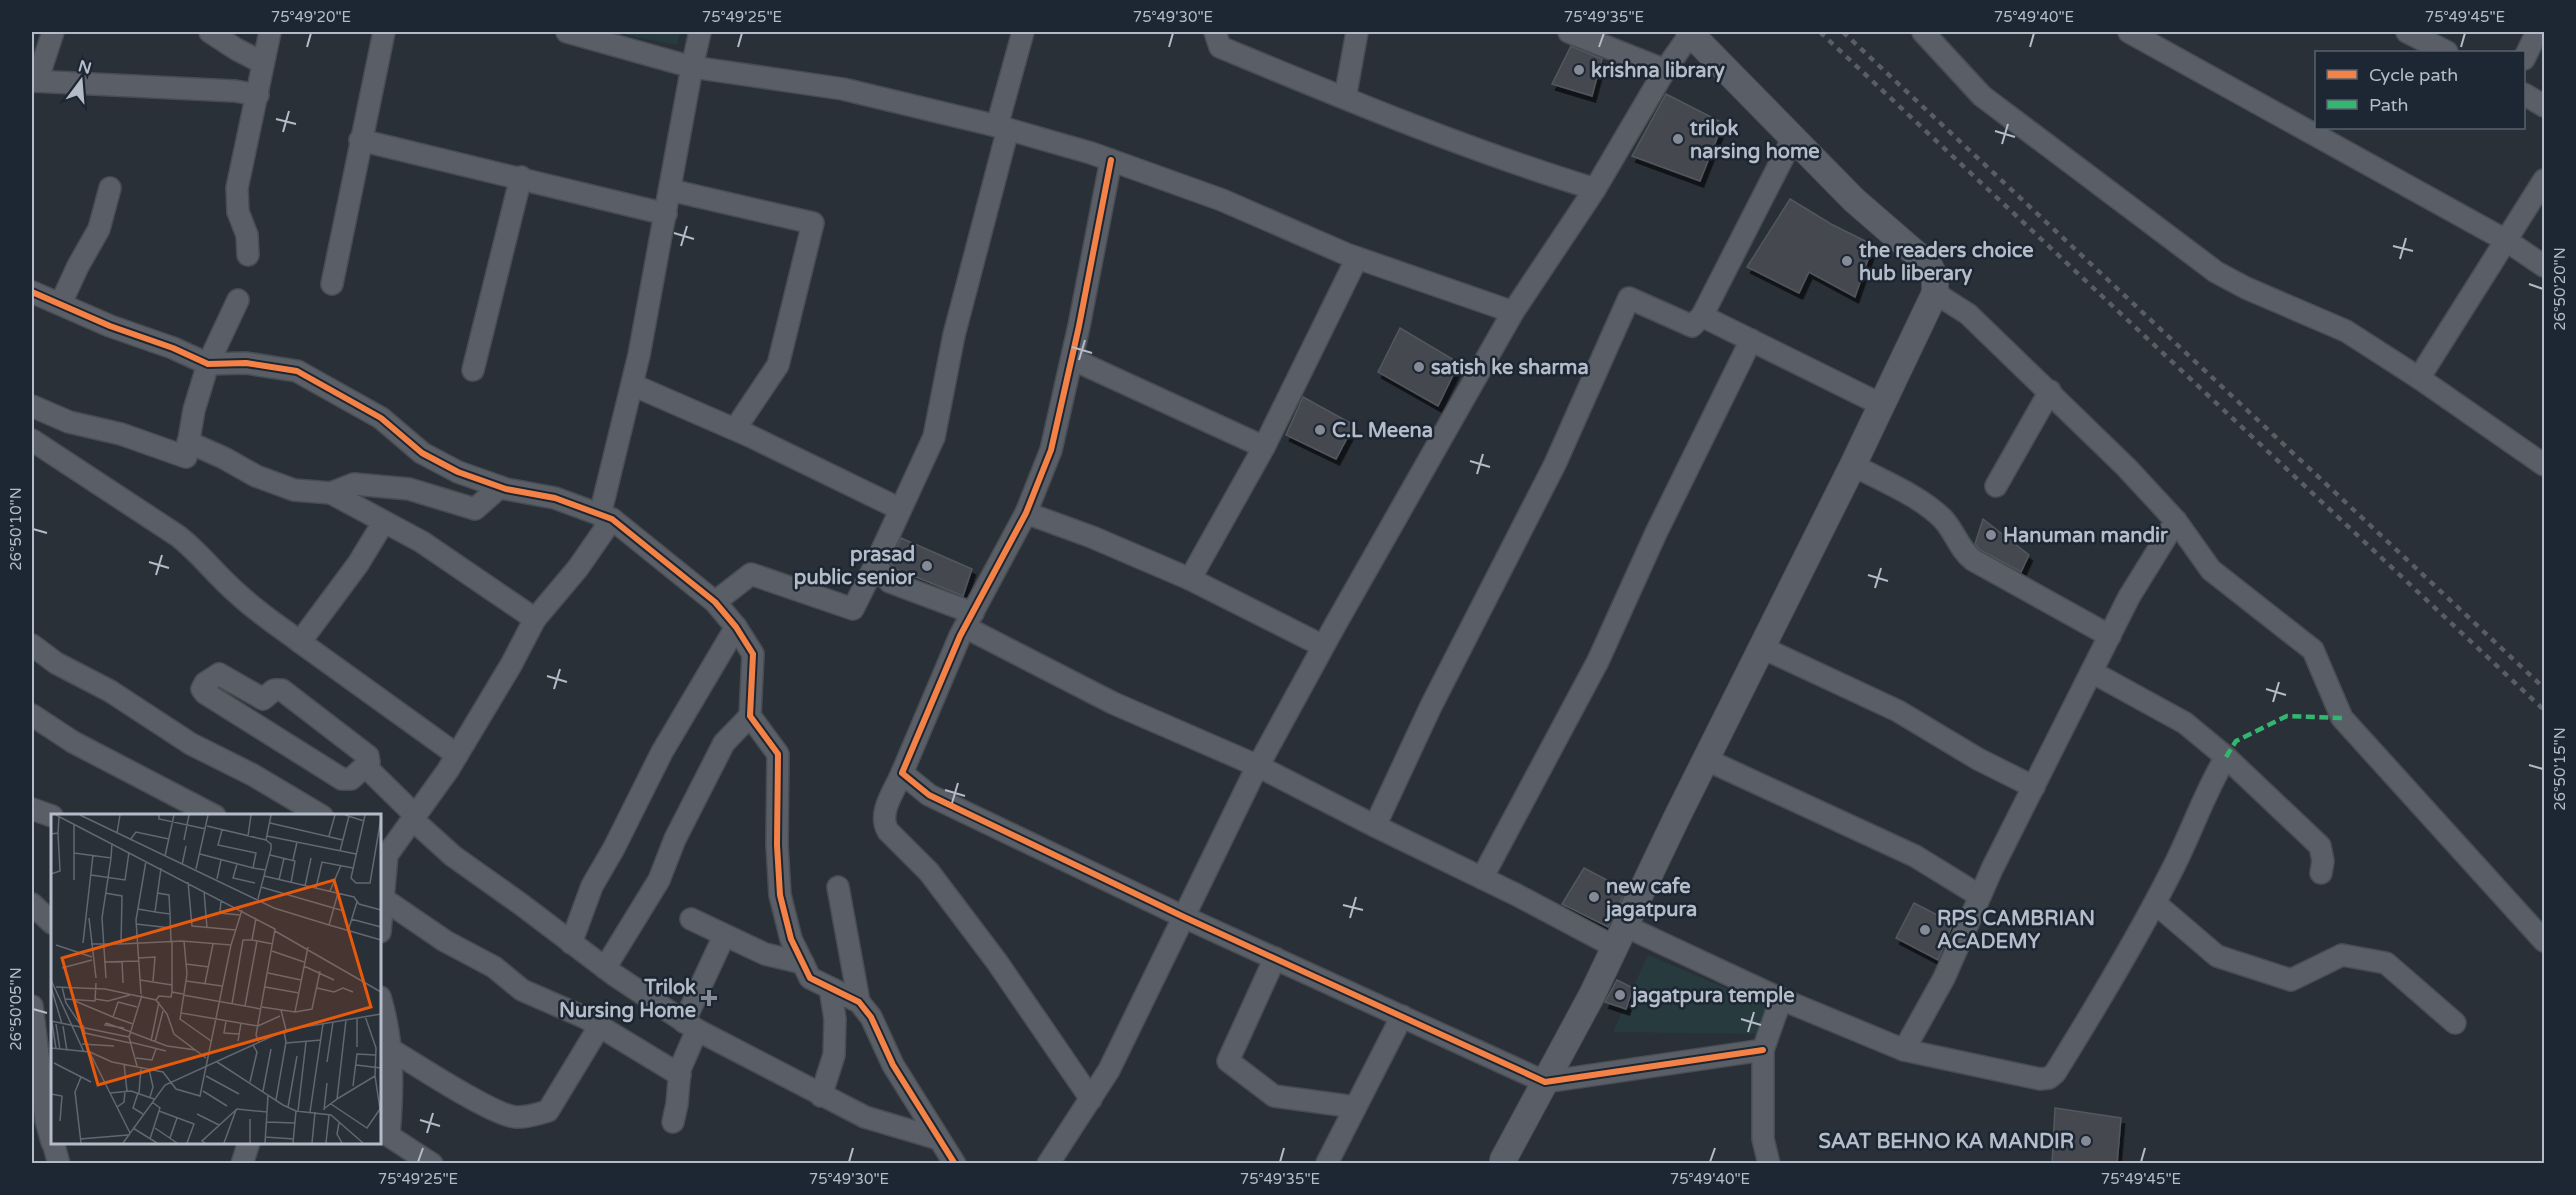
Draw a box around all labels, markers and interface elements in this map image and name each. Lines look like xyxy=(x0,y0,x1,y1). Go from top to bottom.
text: 75°49'20"E xyxy=(271,8,351,26)
text: 75°49'25"E xyxy=(702,8,782,26)
text: 75°49'30"E xyxy=(1133,8,1213,26)
text: 75°49'35"E xyxy=(1564,8,1644,26)
text: 75°49'40"E xyxy=(1994,8,2074,26)
text: 75°49'45"E xyxy=(2425,8,2505,26)
north arrow xyxy=(51,51,111,111)
legend xyxy=(2315,51,2525,129)
text: N xyxy=(76,56,94,79)
place label: krishna library xyxy=(1591,59,1725,83)
marker: krishna library xyxy=(1572,63,1586,77)
text: Cycle path xyxy=(2369,64,2458,86)
text: Path xyxy=(2369,94,2408,116)
place label: trilok narsing home xyxy=(1690,117,1820,164)
marker: trilok narsing home xyxy=(1671,132,1685,146)
place label: the readers choice hub liberary xyxy=(1859,239,2034,286)
text: 26°50'20"N xyxy=(2551,247,2569,331)
marker: the readers choice hub liberary xyxy=(1840,254,1854,268)
place label: satish ke sharma xyxy=(1431,356,1589,380)
marker: satish ke sharma xyxy=(1412,360,1426,374)
place label: C.L Meena xyxy=(1332,419,1433,443)
marker: C.L Meena xyxy=(1313,423,1327,437)
text: 26°50'10"N xyxy=(7,487,25,571)
place label: Hanuman mandir xyxy=(2003,524,2168,548)
marker: Hanuman mandir xyxy=(1984,528,1998,542)
place label: prasad public senior xyxy=(794,543,915,590)
marker: prasad public senior xyxy=(920,559,934,573)
text: 26°50'15"N xyxy=(2551,727,2569,811)
inset map xyxy=(51,814,381,1144)
place label: new cafe jagatpura xyxy=(1604,875,1697,922)
marker: new cafe jagatpura xyxy=(1587,890,1601,904)
place label: RPS CAMBRIAN ACADEMY xyxy=(1937,907,2095,954)
marker: RPS CAMBRIAN ACADEMY xyxy=(1918,923,1932,937)
text: 26°50'05"N xyxy=(7,967,25,1051)
place label: Trilok Nursing Home xyxy=(559,976,696,1023)
place label: jagatpura temple xyxy=(1630,984,1795,1008)
marker: jagatpura temple xyxy=(1613,988,1627,1002)
marker: Trilok Nursing Home xyxy=(700,989,718,1007)
place label: SAAT BEHNO KA MANDIR xyxy=(1819,1130,2074,1154)
marker: SAAT BEHNO KA MANDIR xyxy=(2079,1134,2093,1148)
text: 75°49'25"E xyxy=(378,1170,458,1188)
text: 75°49'30"E xyxy=(809,1170,889,1188)
text: 75°49'35"E xyxy=(1240,1170,1320,1188)
text: 75°49'40"E xyxy=(1670,1170,1750,1188)
text: 75°49'45"E xyxy=(2101,1170,2181,1188)

